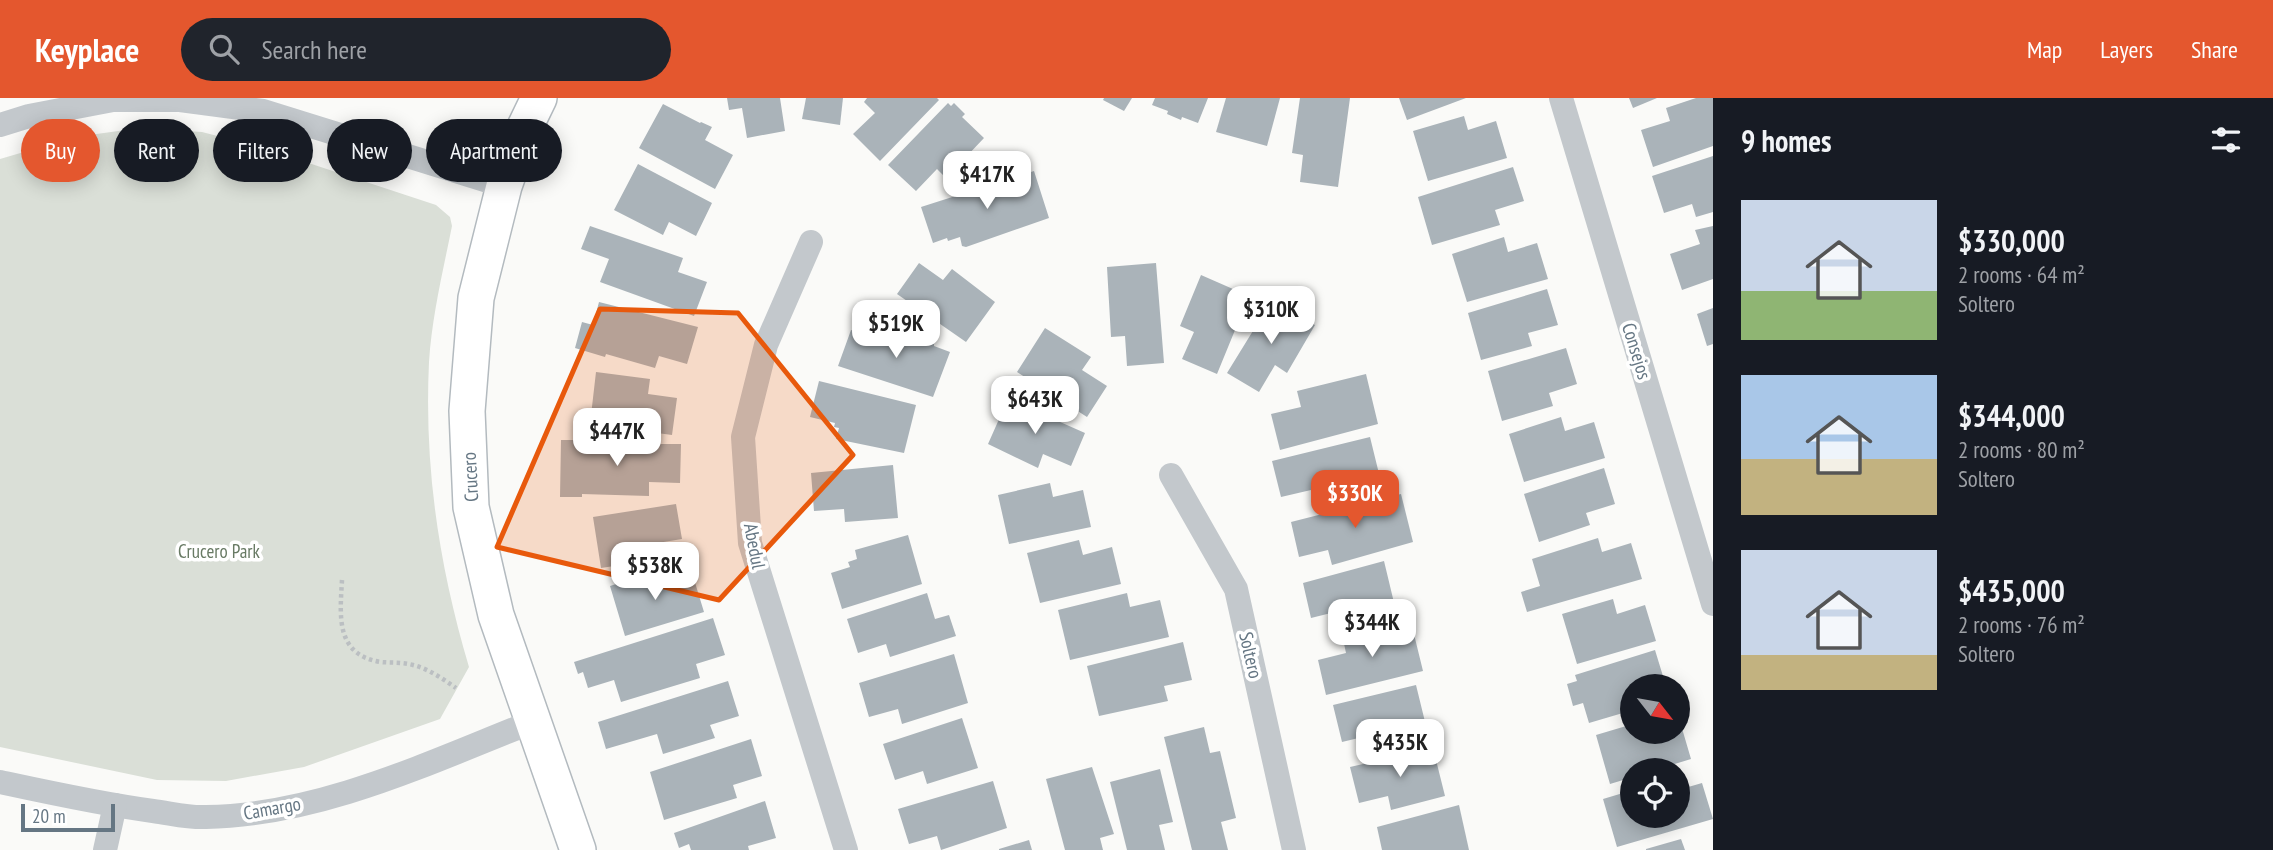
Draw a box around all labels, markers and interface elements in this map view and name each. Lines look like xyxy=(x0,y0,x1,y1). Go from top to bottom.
search box xyxy=(181,18,671,81)
text: Keyplace xyxy=(35,28,139,71)
icon: search xyxy=(205,30,243,68)
text: Search here xyxy=(261,33,367,66)
text: Map xyxy=(2027,34,2062,65)
text: Layers xyxy=(2100,34,2153,65)
text: Share xyxy=(2191,34,2238,65)
chip: Buy xyxy=(21,119,100,182)
chip: Rent xyxy=(114,119,199,182)
chip: Filters xyxy=(213,119,313,182)
chip: New xyxy=(327,119,412,182)
chip: Apartment xyxy=(426,119,562,182)
text: 9 homes xyxy=(1741,121,1832,160)
icon: filters xyxy=(2207,121,2245,159)
pin: $417K xyxy=(938,152,1036,211)
text: $417K xyxy=(959,159,1015,188)
text: $330,000 xyxy=(1958,221,2065,260)
icon: home xyxy=(1797,228,1881,312)
text: 2 rooms · 64 m² xyxy=(1958,260,2085,289)
pin: $310K xyxy=(1222,286,1320,346)
text: Soltero xyxy=(1958,289,2015,318)
text: $310K xyxy=(1243,294,1299,323)
pin: $519K xyxy=(847,300,945,360)
text: $519K xyxy=(868,308,924,337)
street label: Consejos xyxy=(1617,320,1657,382)
pin: $643K xyxy=(986,376,1084,436)
text: $643K xyxy=(1007,384,1063,413)
text: $344,000 xyxy=(1958,396,2065,435)
icon: home xyxy=(1797,403,1881,487)
pin: $447K xyxy=(568,408,666,468)
text: $447K xyxy=(589,416,645,445)
text: 2 rooms · 80 m² xyxy=(1958,435,2085,464)
street label: Crucero xyxy=(457,452,483,502)
text: Soltero xyxy=(1958,464,2015,493)
pin: $330K xyxy=(1306,470,1404,530)
text: $330K xyxy=(1327,478,1383,507)
street label: Abedul xyxy=(739,521,771,571)
park label: Crucero Park xyxy=(178,539,261,563)
pin: $538K xyxy=(606,542,704,602)
text: $538K xyxy=(627,550,683,579)
text: $435,000 xyxy=(1958,571,2065,610)
icon: home xyxy=(1797,578,1881,662)
pin: $344K xyxy=(1323,600,1421,659)
text: $344K xyxy=(1344,607,1400,636)
text: 2 rooms · 76 m² xyxy=(1958,610,2085,639)
street label: Soltero xyxy=(1234,629,1268,681)
text: Soltero xyxy=(1958,639,2015,668)
north arrow xyxy=(1620,674,1690,744)
map controls xyxy=(1620,674,1690,828)
pin: $435K xyxy=(1351,720,1449,779)
text: $435K xyxy=(1372,727,1428,756)
button: locate xyxy=(1620,758,1690,828)
street label: Camargo xyxy=(242,791,302,825)
scale bar xyxy=(21,801,116,833)
text: 20 m xyxy=(32,804,66,828)

